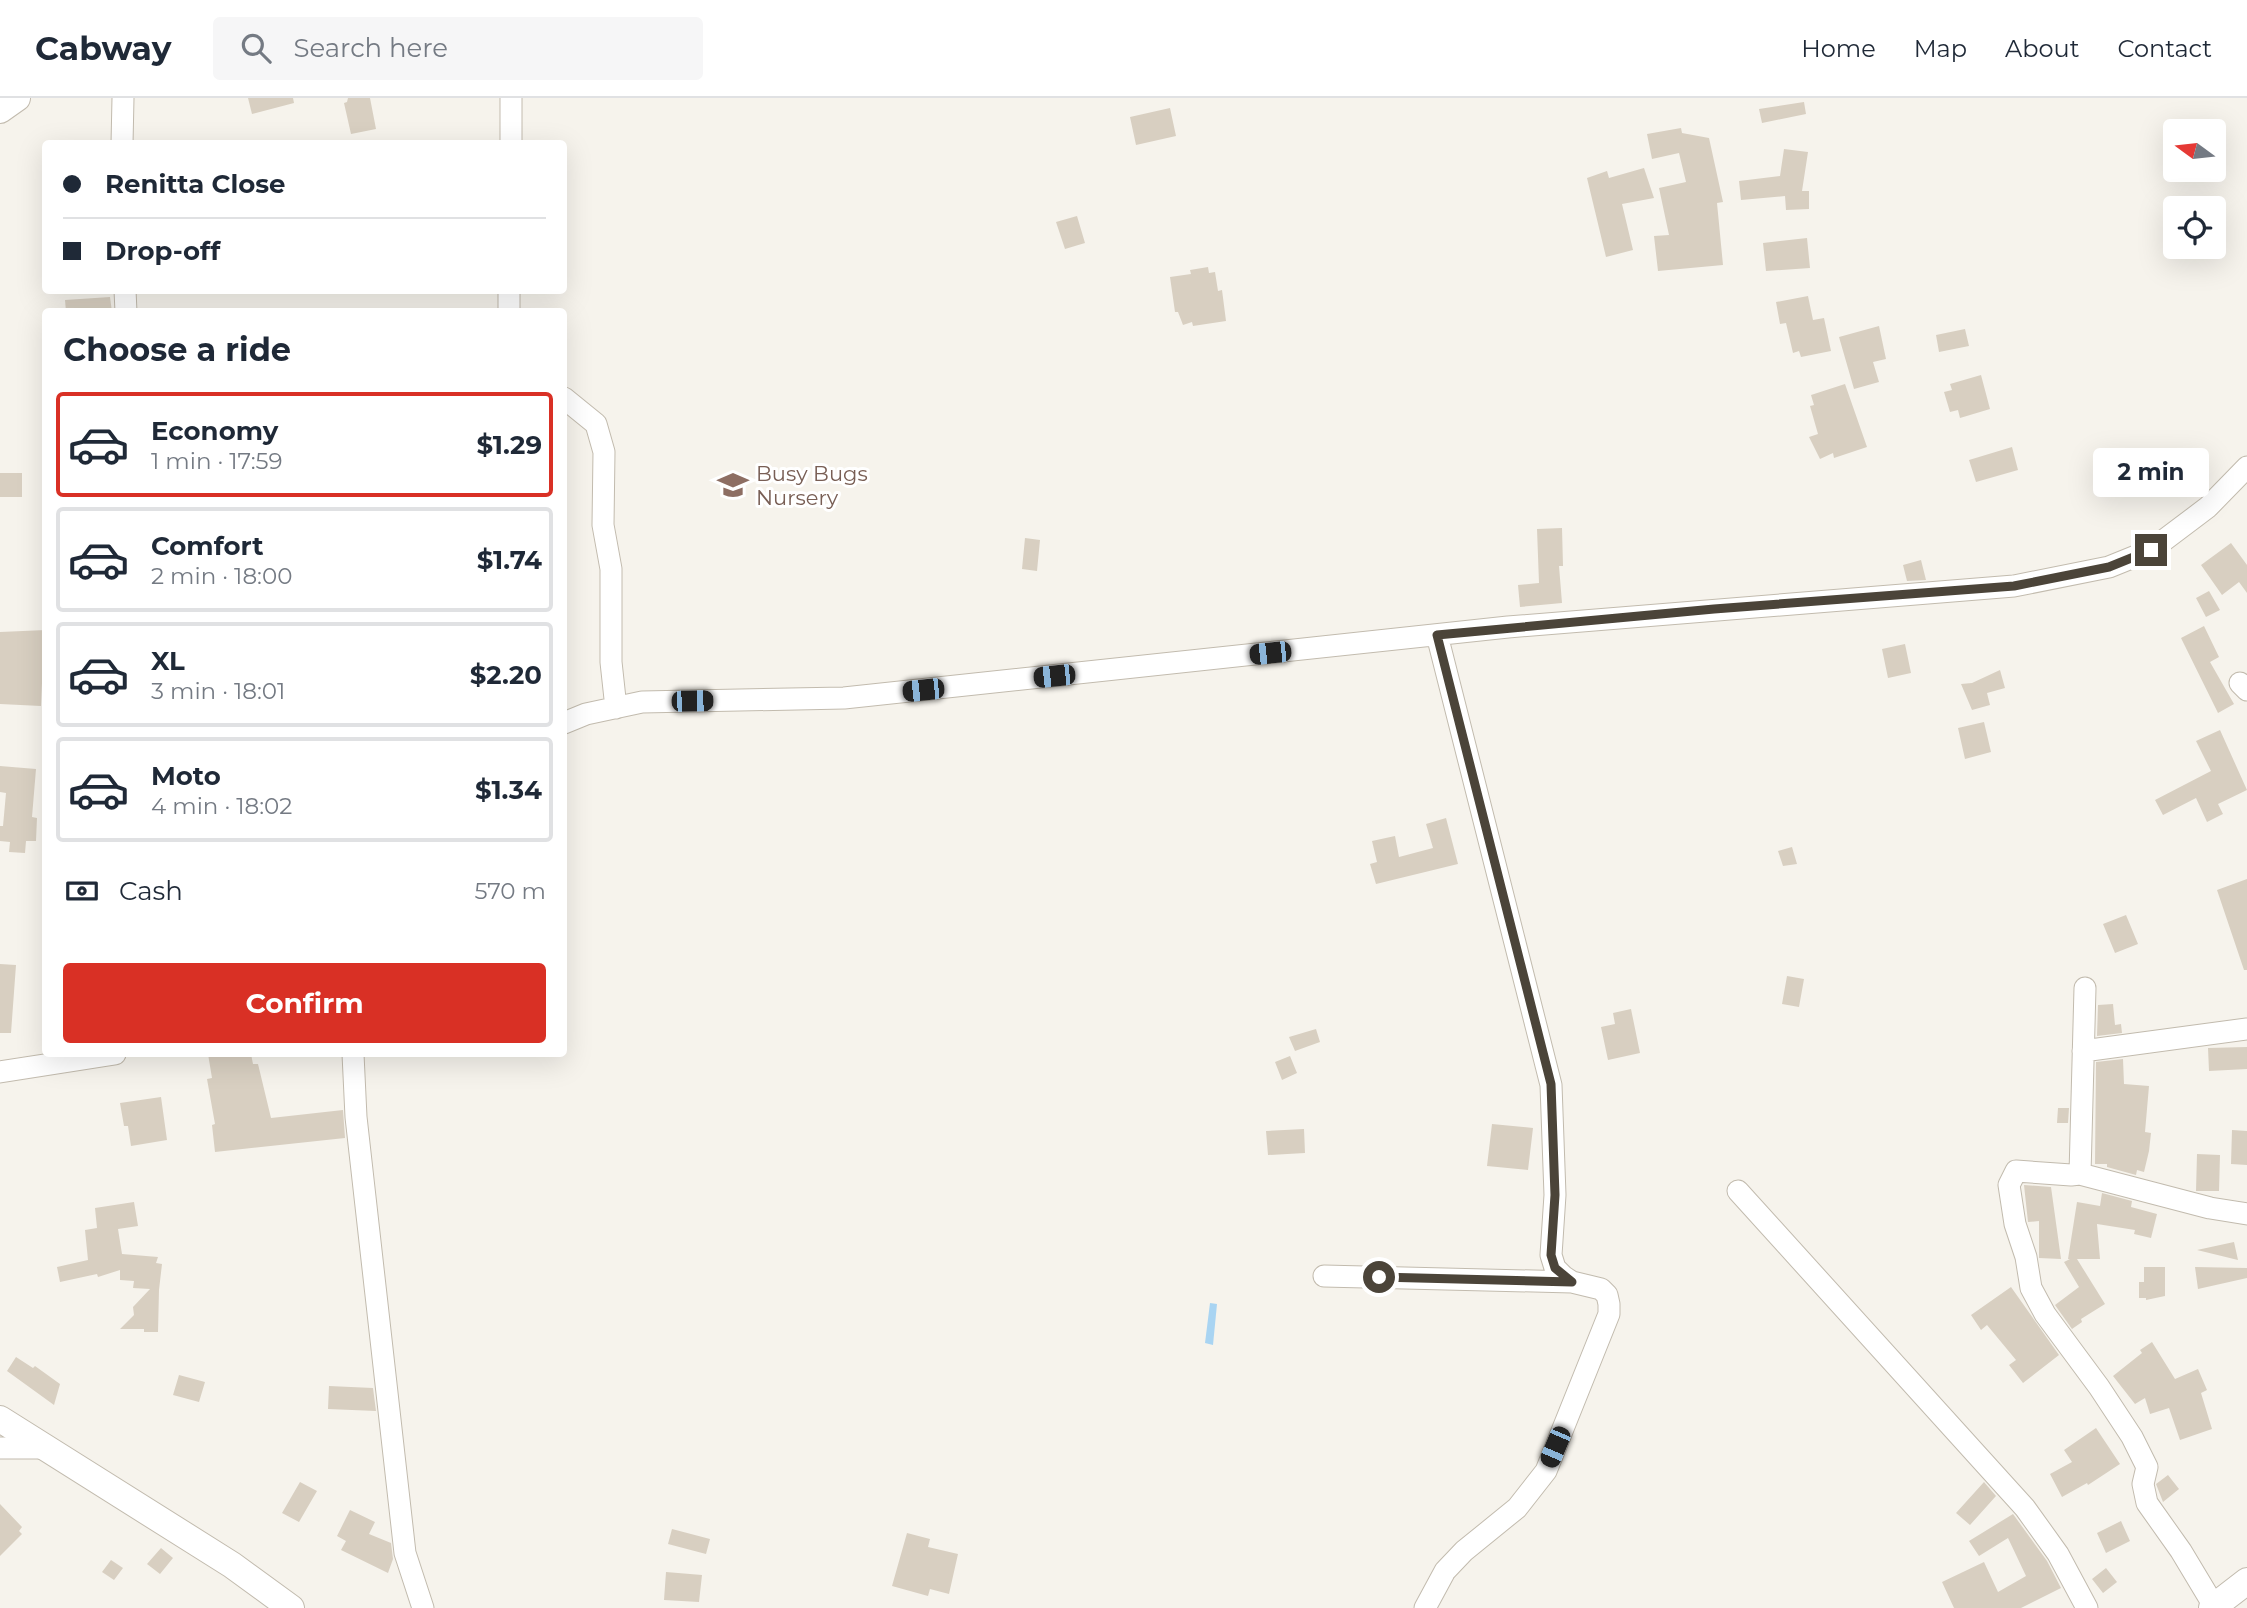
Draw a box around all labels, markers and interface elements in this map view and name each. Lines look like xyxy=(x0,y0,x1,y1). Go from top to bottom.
search box xyxy=(213,17,703,80)
text: Cabway xyxy=(35,28,171,68)
icon: search xyxy=(237,29,275,67)
text: Search here xyxy=(293,32,448,64)
text: Home xyxy=(1801,34,1876,63)
text: Map xyxy=(1914,34,1967,63)
text: About xyxy=(2005,34,2079,63)
text: Contact xyxy=(2117,34,2212,63)
north arrow xyxy=(2163,119,2226,182)
map controls xyxy=(2163,119,2226,259)
text: Renitta Close xyxy=(105,168,285,200)
button: locate xyxy=(2163,196,2226,259)
text: Drop-off xyxy=(105,235,220,267)
text: Choose a ride xyxy=(63,330,291,369)
icon: car xyxy=(67,413,130,476)
text: Economy xyxy=(151,415,278,447)
text: $1.29 xyxy=(477,429,542,461)
text: 1 min · 17:59 xyxy=(151,447,283,475)
callout: 2 min xyxy=(2093,448,2209,498)
text: 2 min xyxy=(2117,458,2185,486)
place label: Busy Bugs Nursery xyxy=(756,461,868,510)
school or university icon: Busy Bugs Nursery xyxy=(716,468,750,502)
icon: car xyxy=(67,528,130,591)
text: Comfort xyxy=(151,530,263,562)
route end xyxy=(2135,534,2167,566)
text: $1.74 xyxy=(477,544,542,576)
text: 2 min · 18:00 xyxy=(151,562,292,590)
car xyxy=(1249,640,1292,666)
icon: car xyxy=(67,643,130,706)
text: XL xyxy=(151,645,185,677)
text: $2.20 xyxy=(470,659,542,691)
car xyxy=(1033,663,1076,689)
text: 3 min · 18:01 xyxy=(151,677,285,705)
car xyxy=(902,677,945,703)
car xyxy=(671,690,714,712)
icon: car xyxy=(67,758,130,821)
text: Moto xyxy=(151,760,221,792)
text: $1.34 xyxy=(475,774,542,806)
text: 4 min · 18:02 xyxy=(151,792,292,820)
icon: cash xyxy=(63,872,101,910)
text: Cash xyxy=(119,875,183,907)
text: 570 m xyxy=(475,877,546,905)
button: Confirm xyxy=(63,963,546,1043)
route start xyxy=(1363,1261,1395,1293)
car xyxy=(1538,1424,1573,1470)

